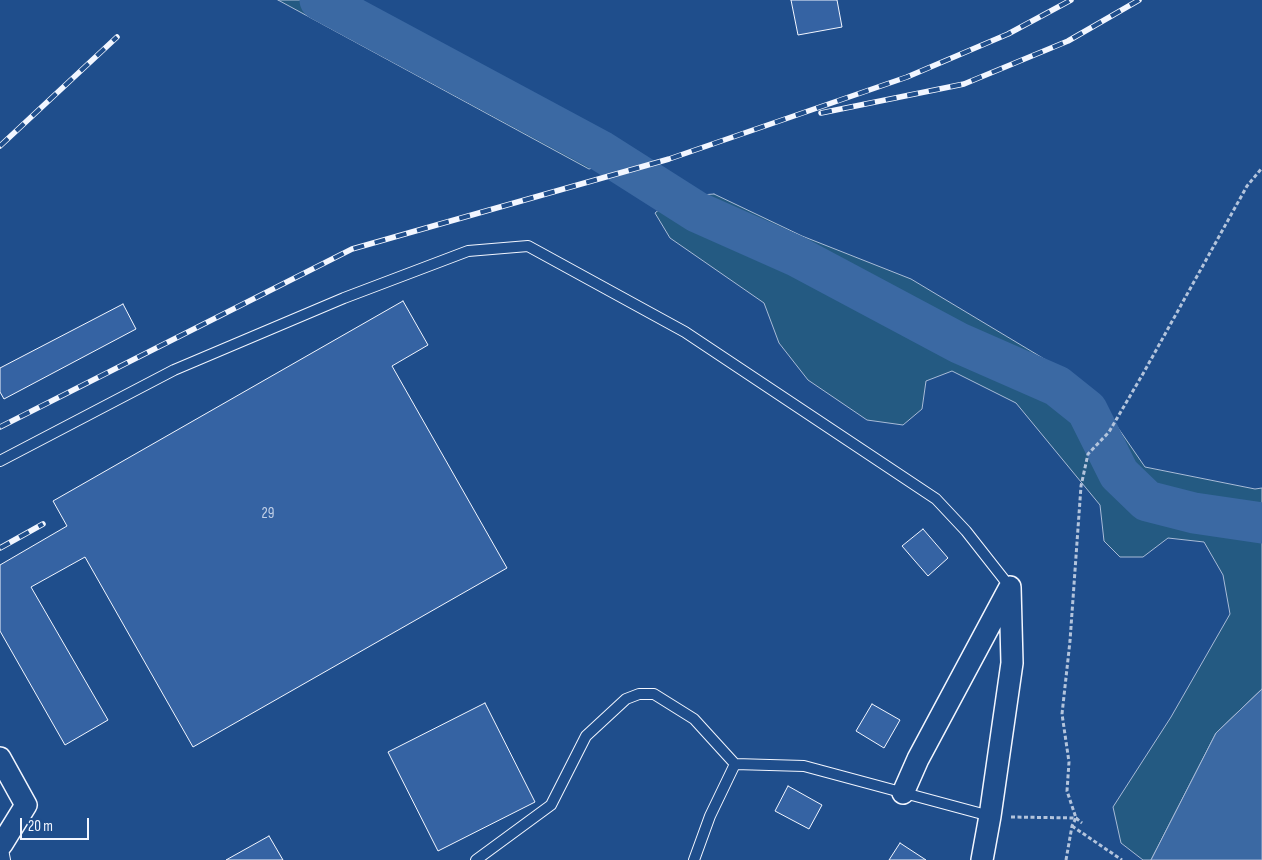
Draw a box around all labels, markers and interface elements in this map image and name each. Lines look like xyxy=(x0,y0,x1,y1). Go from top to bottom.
house number: 29 xyxy=(262,505,274,523)
scale bar xyxy=(22,808,91,840)
text: 20 m xyxy=(28,817,53,836)

